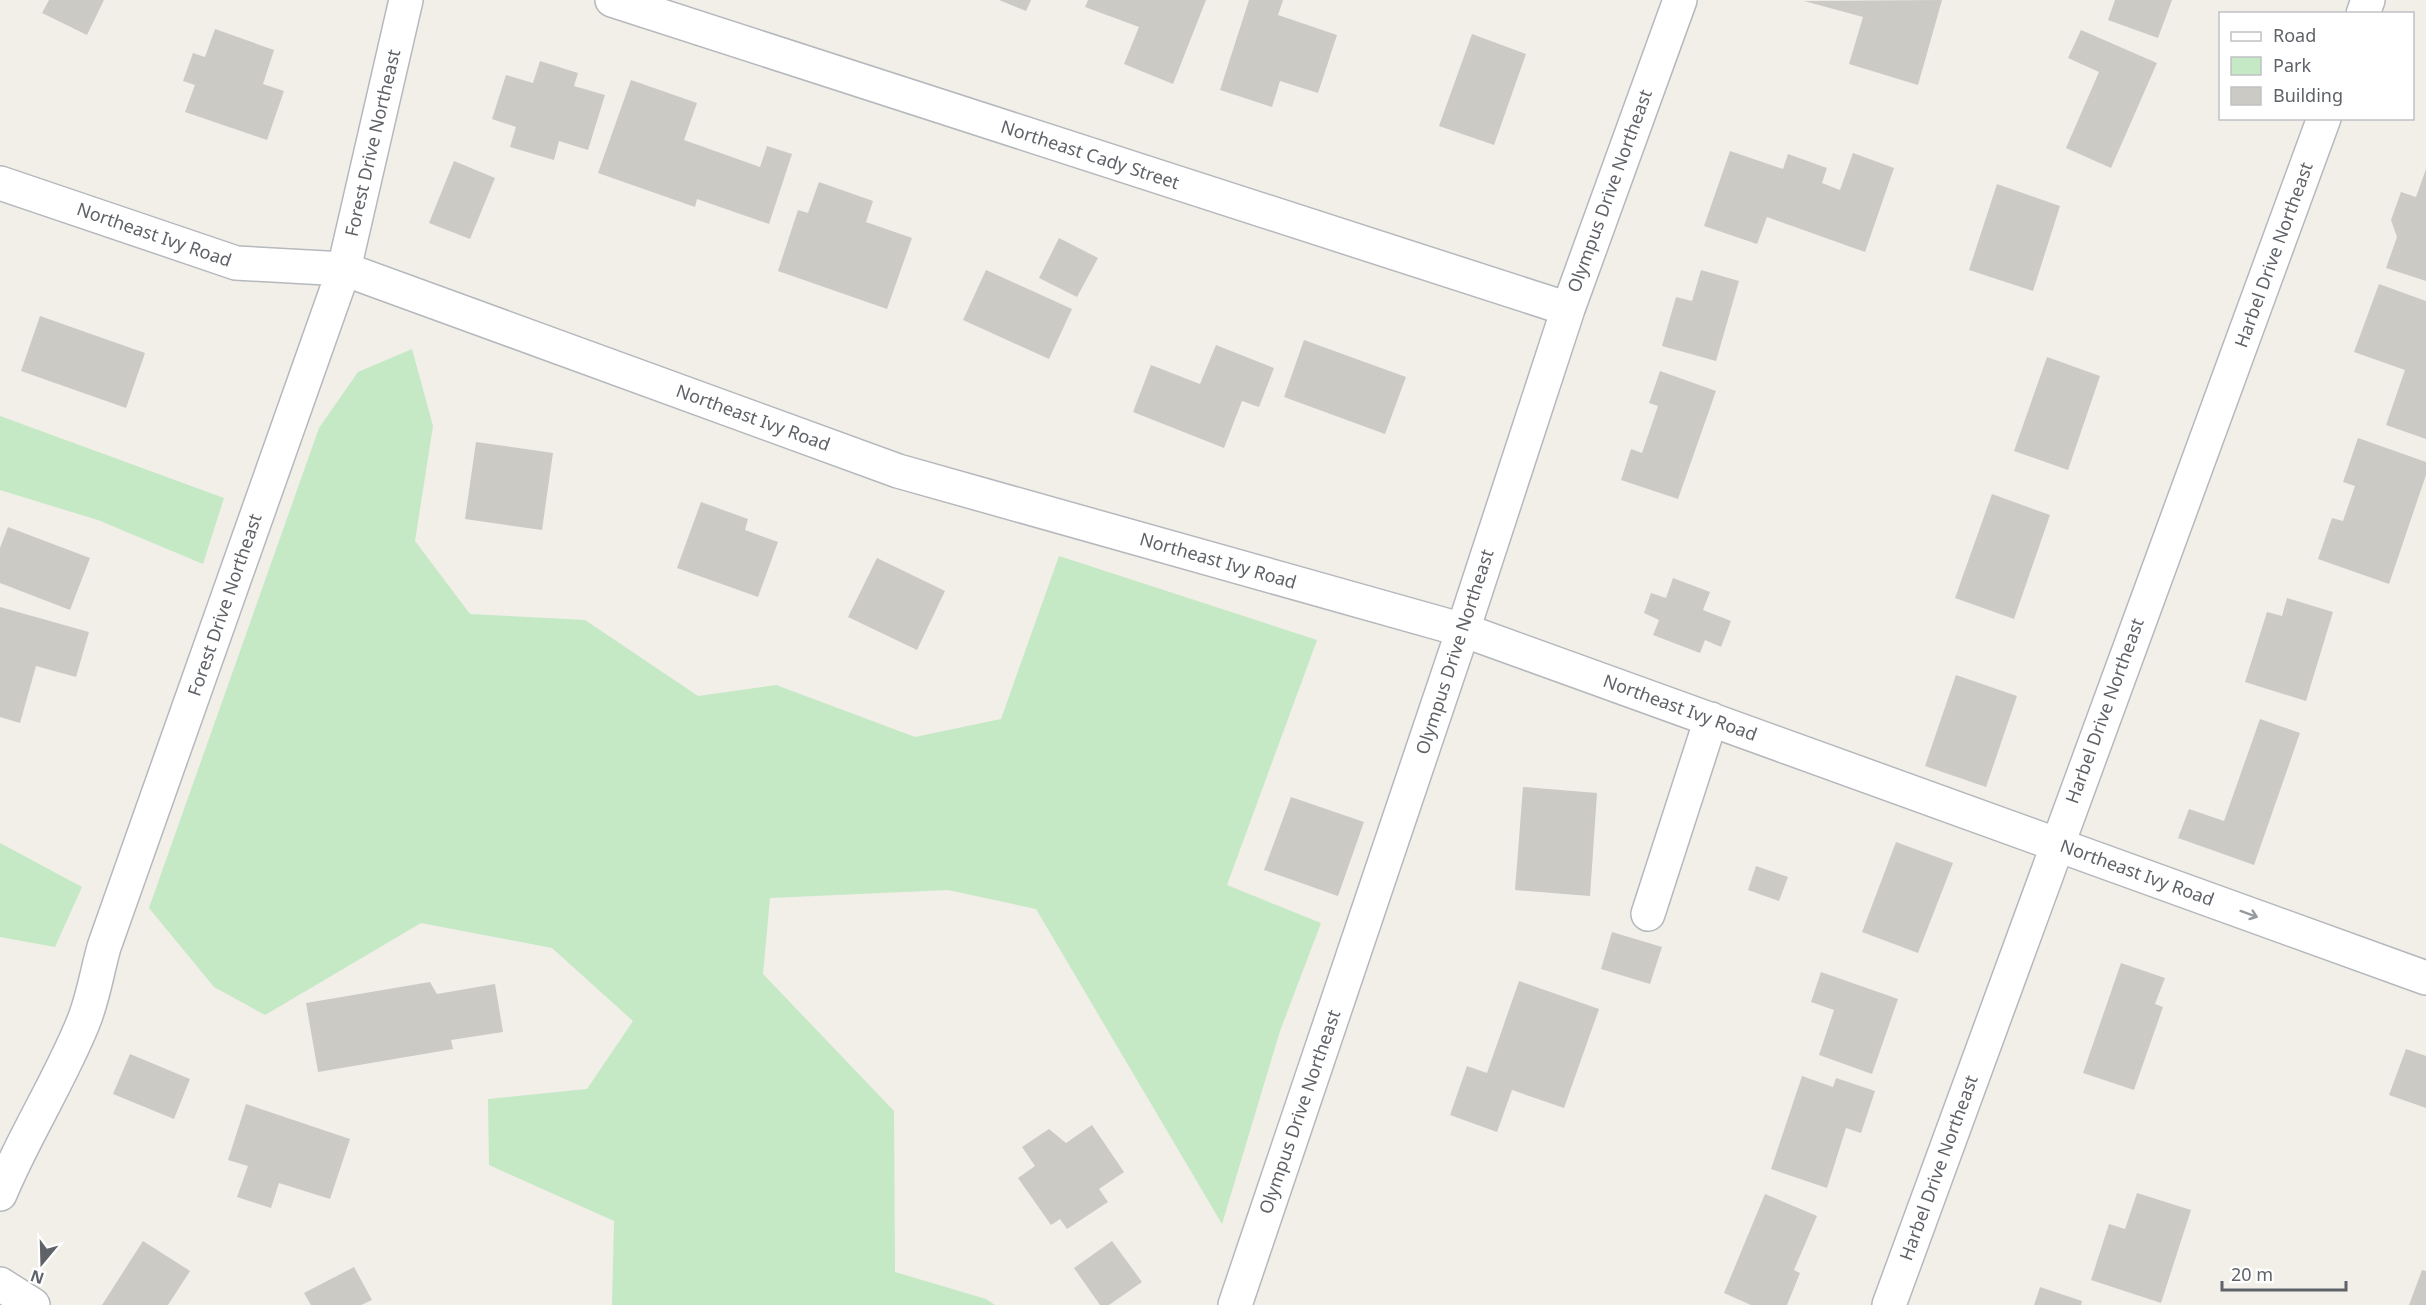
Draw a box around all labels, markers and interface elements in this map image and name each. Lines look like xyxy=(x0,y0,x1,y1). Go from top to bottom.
legend xyxy=(2219,12,2414,120)
text: Road xyxy=(2273,23,2316,47)
street label: Forest Drive Northeast xyxy=(339,46,405,239)
text: Park xyxy=(2273,53,2311,77)
text: Building xyxy=(2273,83,2343,107)
street label: Olympus Drive Northeast xyxy=(1561,85,1657,296)
street label: Northeast Cady Street xyxy=(998,114,1183,194)
street label: Harbel Drive Northeast xyxy=(2228,158,2318,351)
street label: Northeast Ivy Road xyxy=(74,196,235,272)
street label: Northeast Ivy Road xyxy=(673,378,834,456)
street label: Forest Drive Northeast xyxy=(182,510,267,699)
street label: Northeast Ivy Road xyxy=(1137,526,1299,594)
street label: Olympus Drive Northeast xyxy=(1410,546,1499,757)
street label: Harbel Drive Northeast xyxy=(2059,614,2149,807)
street label: Northeast Ivy Road xyxy=(1600,668,1761,746)
street label: Northeast Ivy Road xyxy=(2057,833,2218,911)
one-way arrow xyxy=(2240,909,2258,920)
street label: Olympus Drive Northeast xyxy=(1253,1006,1345,1217)
street label: Harbel Drive Northeast xyxy=(1893,1071,1983,1264)
north arrow xyxy=(12,1233,72,1293)
scale bar xyxy=(2222,1254,2346,1292)
text: 20 m xyxy=(2231,1262,2273,1286)
text: N xyxy=(27,1265,47,1290)

